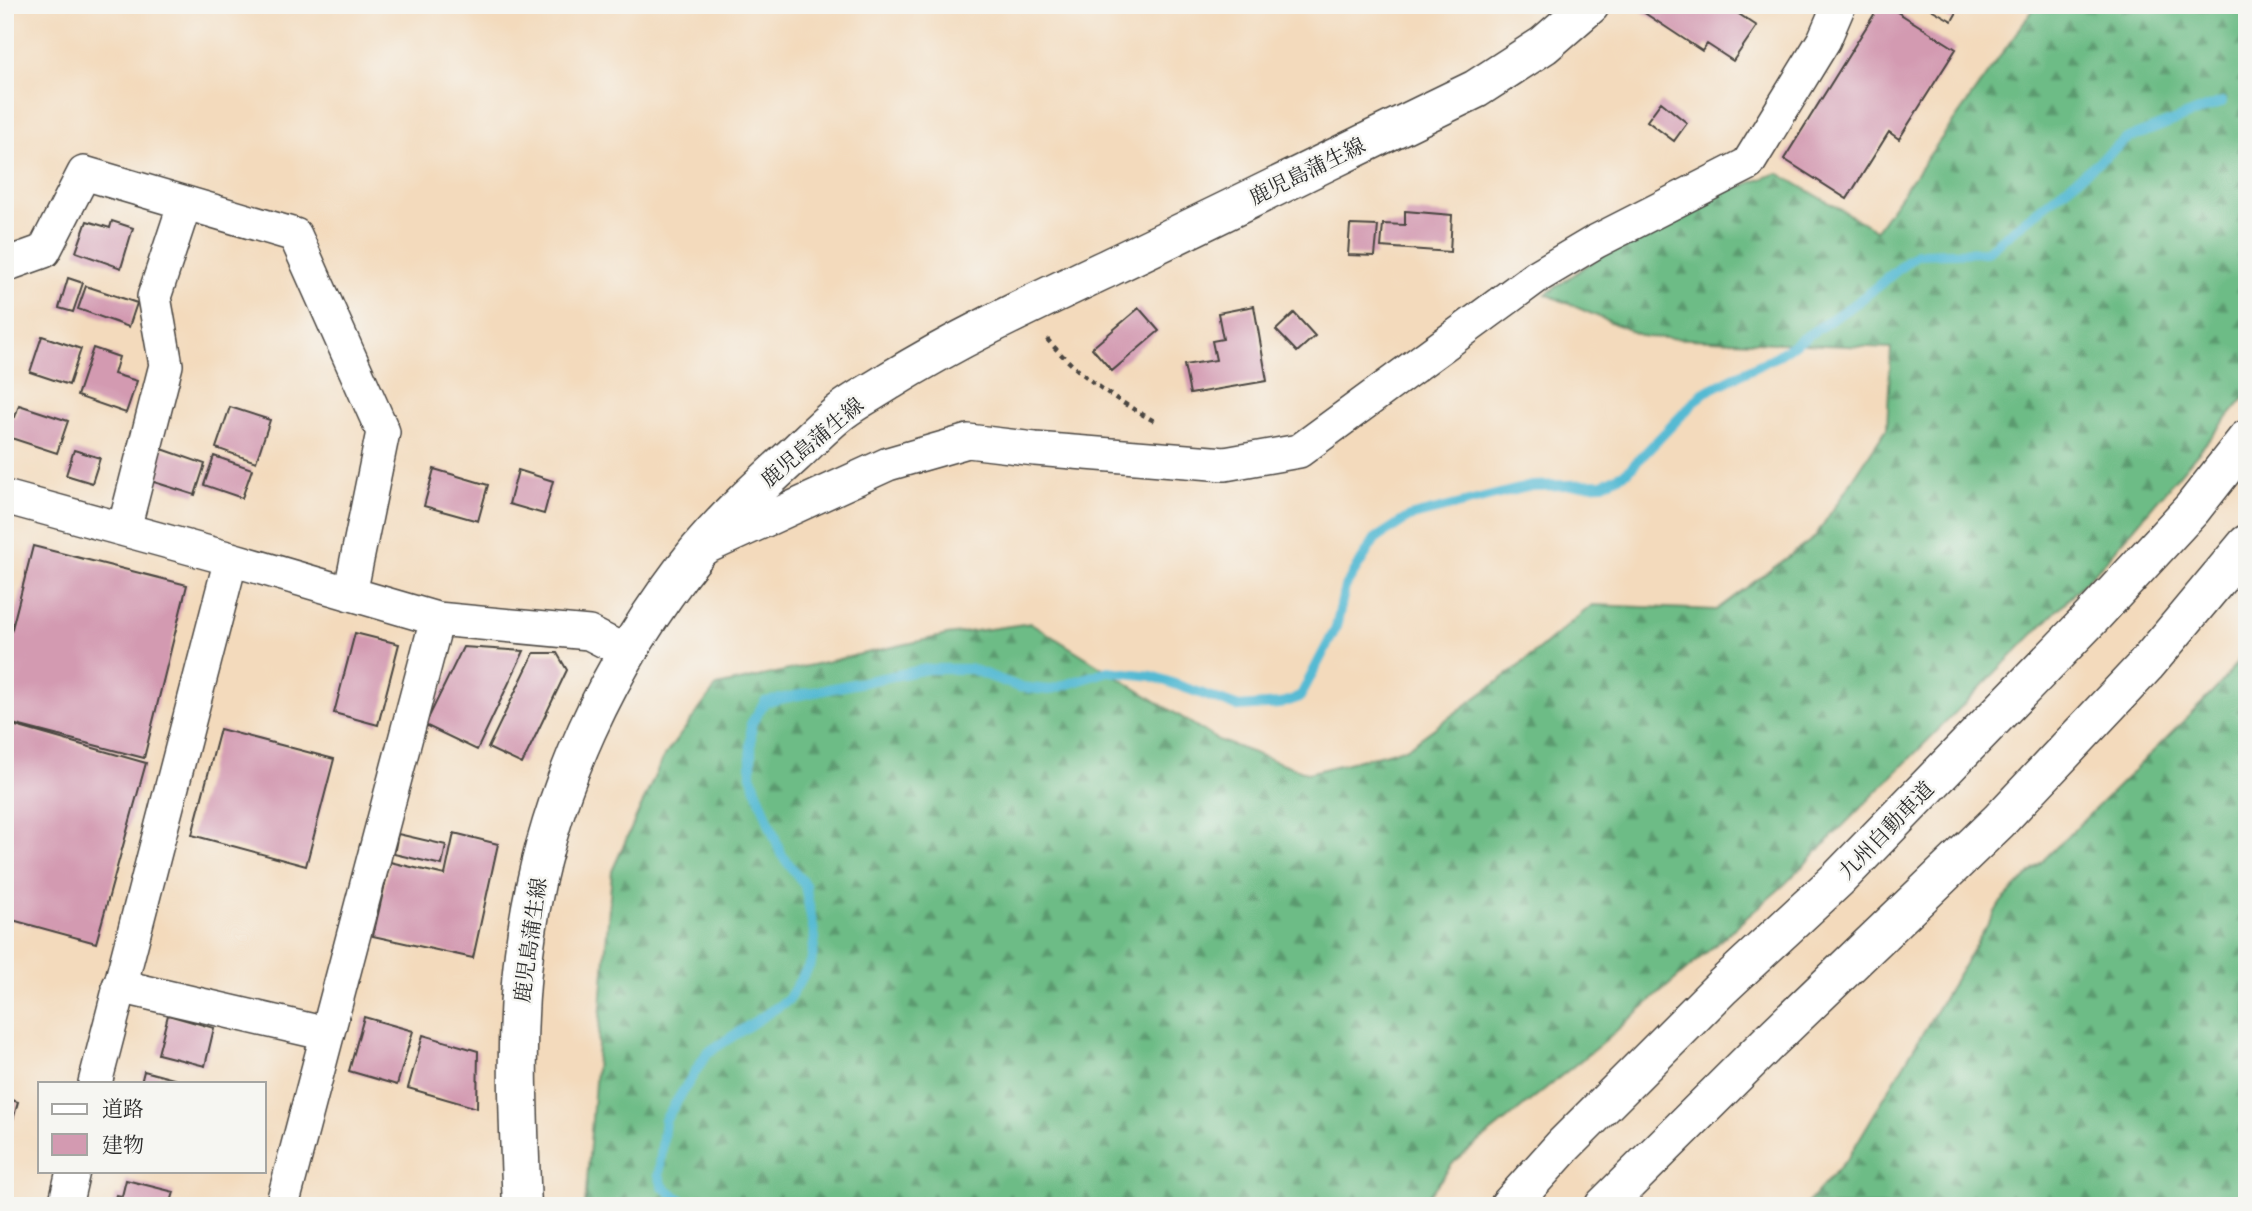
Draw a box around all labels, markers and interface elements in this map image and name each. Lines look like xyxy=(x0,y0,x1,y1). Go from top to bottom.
street label: 鹿児島蒲生線 xyxy=(1245,132,1369,210)
street label: 鹿児島蒲生線 xyxy=(756,392,868,492)
street label: 九州自動車道 xyxy=(1833,776,1939,884)
street label: 鹿児島蒲生線 xyxy=(509,876,551,1004)
legend xyxy=(38,1082,266,1172)
text: 道路 xyxy=(102,1096,144,1121)
text: 建物 xyxy=(102,1132,144,1157)

